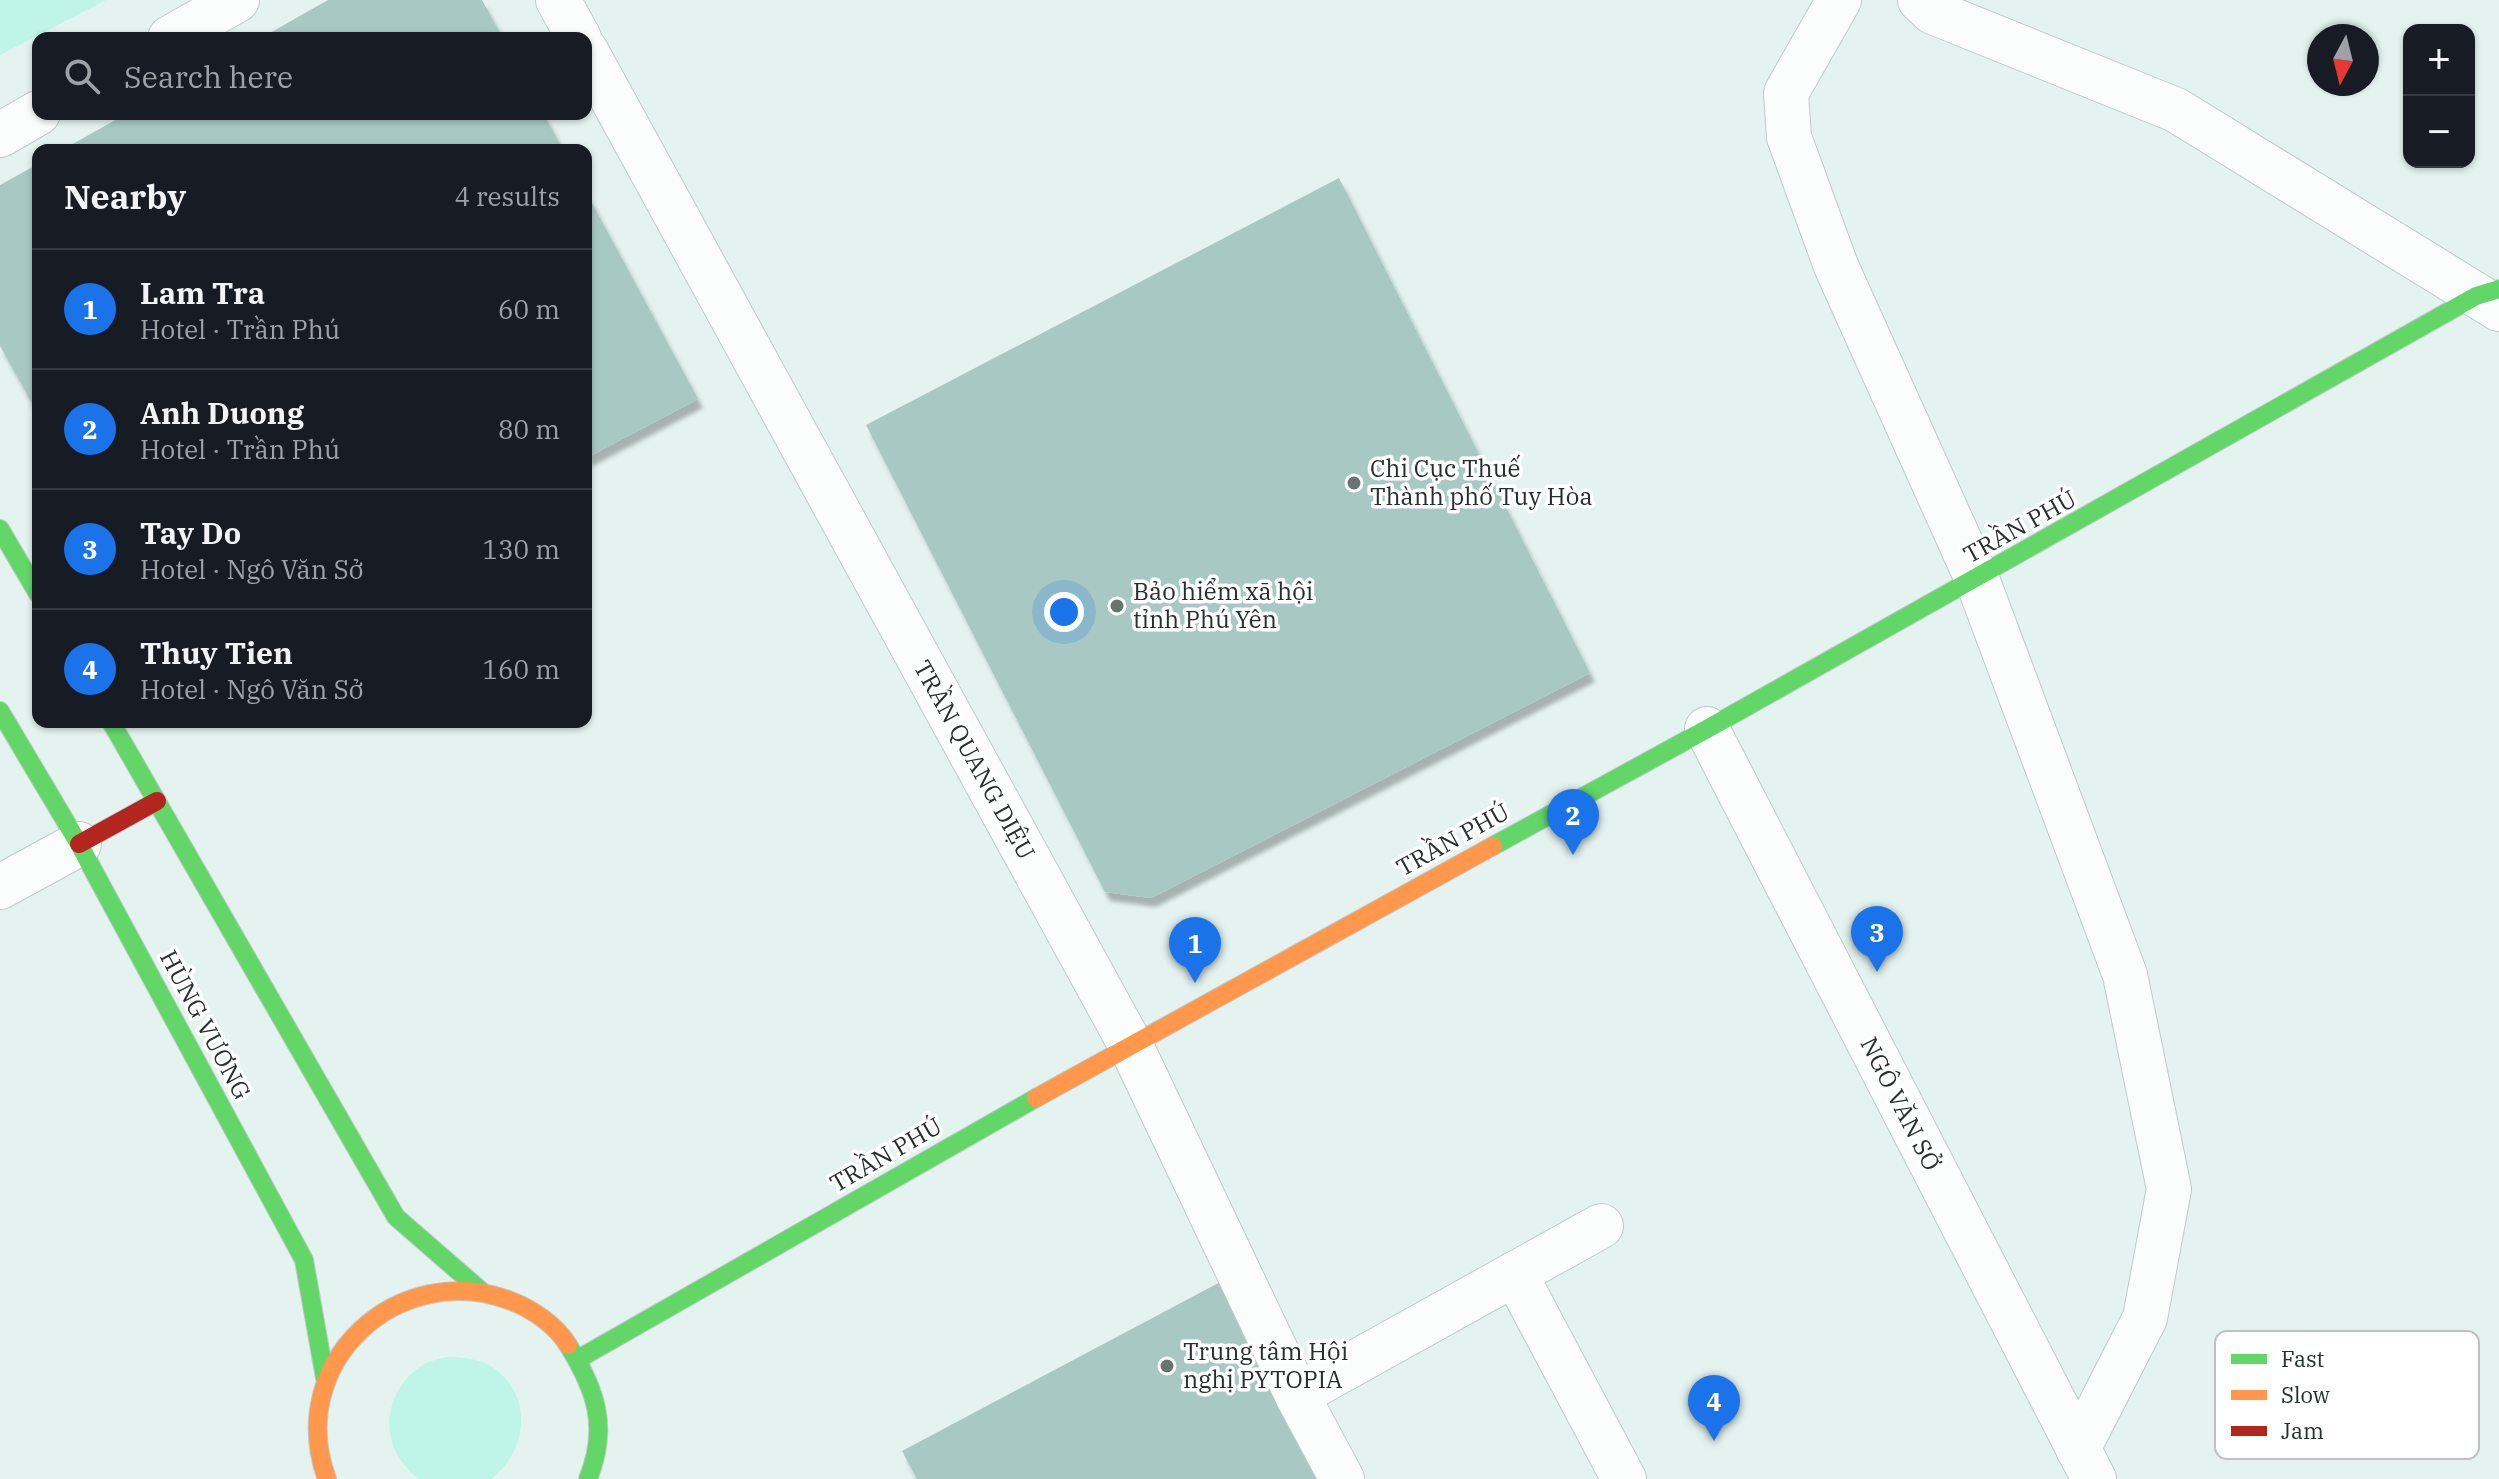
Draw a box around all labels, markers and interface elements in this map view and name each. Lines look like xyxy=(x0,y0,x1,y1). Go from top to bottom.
north arrow xyxy=(2307,24,2379,96)
map controls xyxy=(2403,24,2475,168)
button: + xyxy=(2403,24,2475,96)
search box xyxy=(32,32,592,120)
icon: search xyxy=(60,54,104,98)
text: Search here xyxy=(124,57,293,96)
button: − xyxy=(2403,96,2475,168)
text: Nearby xyxy=(64,174,186,218)
text: 4 results xyxy=(454,179,560,213)
text: Lam Tra xyxy=(140,273,265,312)
text: 1 xyxy=(82,292,98,326)
text: 60 m xyxy=(498,292,560,326)
text: Hotel · Trần Phú xyxy=(140,312,340,346)
text: Anh Duong xyxy=(140,393,304,432)
text: 2 xyxy=(82,412,98,446)
text: 80 m xyxy=(498,412,560,446)
text: Hotel · Trần Phú xyxy=(140,432,340,466)
place label: Chi Cục Thuế Thành phố Tuy Hòa xyxy=(1370,452,1593,512)
marker: Chi Cục Thuế Thành phố Tuy Hòa xyxy=(1345,474,1363,492)
street label: TRẦN PHÚ xyxy=(1956,480,2082,570)
text: Tay Do xyxy=(140,513,241,552)
text: 3 xyxy=(82,532,98,566)
text: 130 m xyxy=(482,532,560,566)
text: Hotel · Ngô Văn Sở xyxy=(140,552,363,586)
place label: Bảo hiểm xã hội tỉnh Phú Yên xyxy=(1133,575,1313,635)
your location xyxy=(1044,592,1084,632)
marker: Bảo hiểm xã hội tỉnh Phú Yên xyxy=(1108,597,1126,615)
text: Thuy Tien xyxy=(140,633,293,672)
text: 4 xyxy=(82,652,98,686)
text: 160 m xyxy=(482,652,560,686)
street label: TRẦN QUANG DIỆU xyxy=(907,653,1045,865)
text: Hotel · Ngô Văn Sở xyxy=(140,672,363,706)
pin: 2 xyxy=(1547,789,1599,855)
street label: TRẦN PHÚ xyxy=(1389,793,1515,883)
pin: 3 xyxy=(1851,906,1903,972)
pin: 1 xyxy=(1169,917,1221,983)
street label: HÙNG VƯƠNG xyxy=(153,944,259,1105)
street label: NGÔ VĂN SỞ xyxy=(1854,1031,1948,1176)
street label: TRẦN PHÚ xyxy=(823,1107,947,1199)
legend xyxy=(2215,1331,2479,1459)
place label: Trung tâm Hội nghị PYTOPIA xyxy=(1183,1335,1348,1395)
text: Fast xyxy=(2281,1344,2324,1373)
marker: Trung tâm Hội nghị PYTOPIA xyxy=(1158,1357,1176,1375)
pin: 4 xyxy=(1688,1375,1740,1441)
text: Slow xyxy=(2281,1380,2330,1409)
text: Jam xyxy=(2281,1416,2324,1445)

